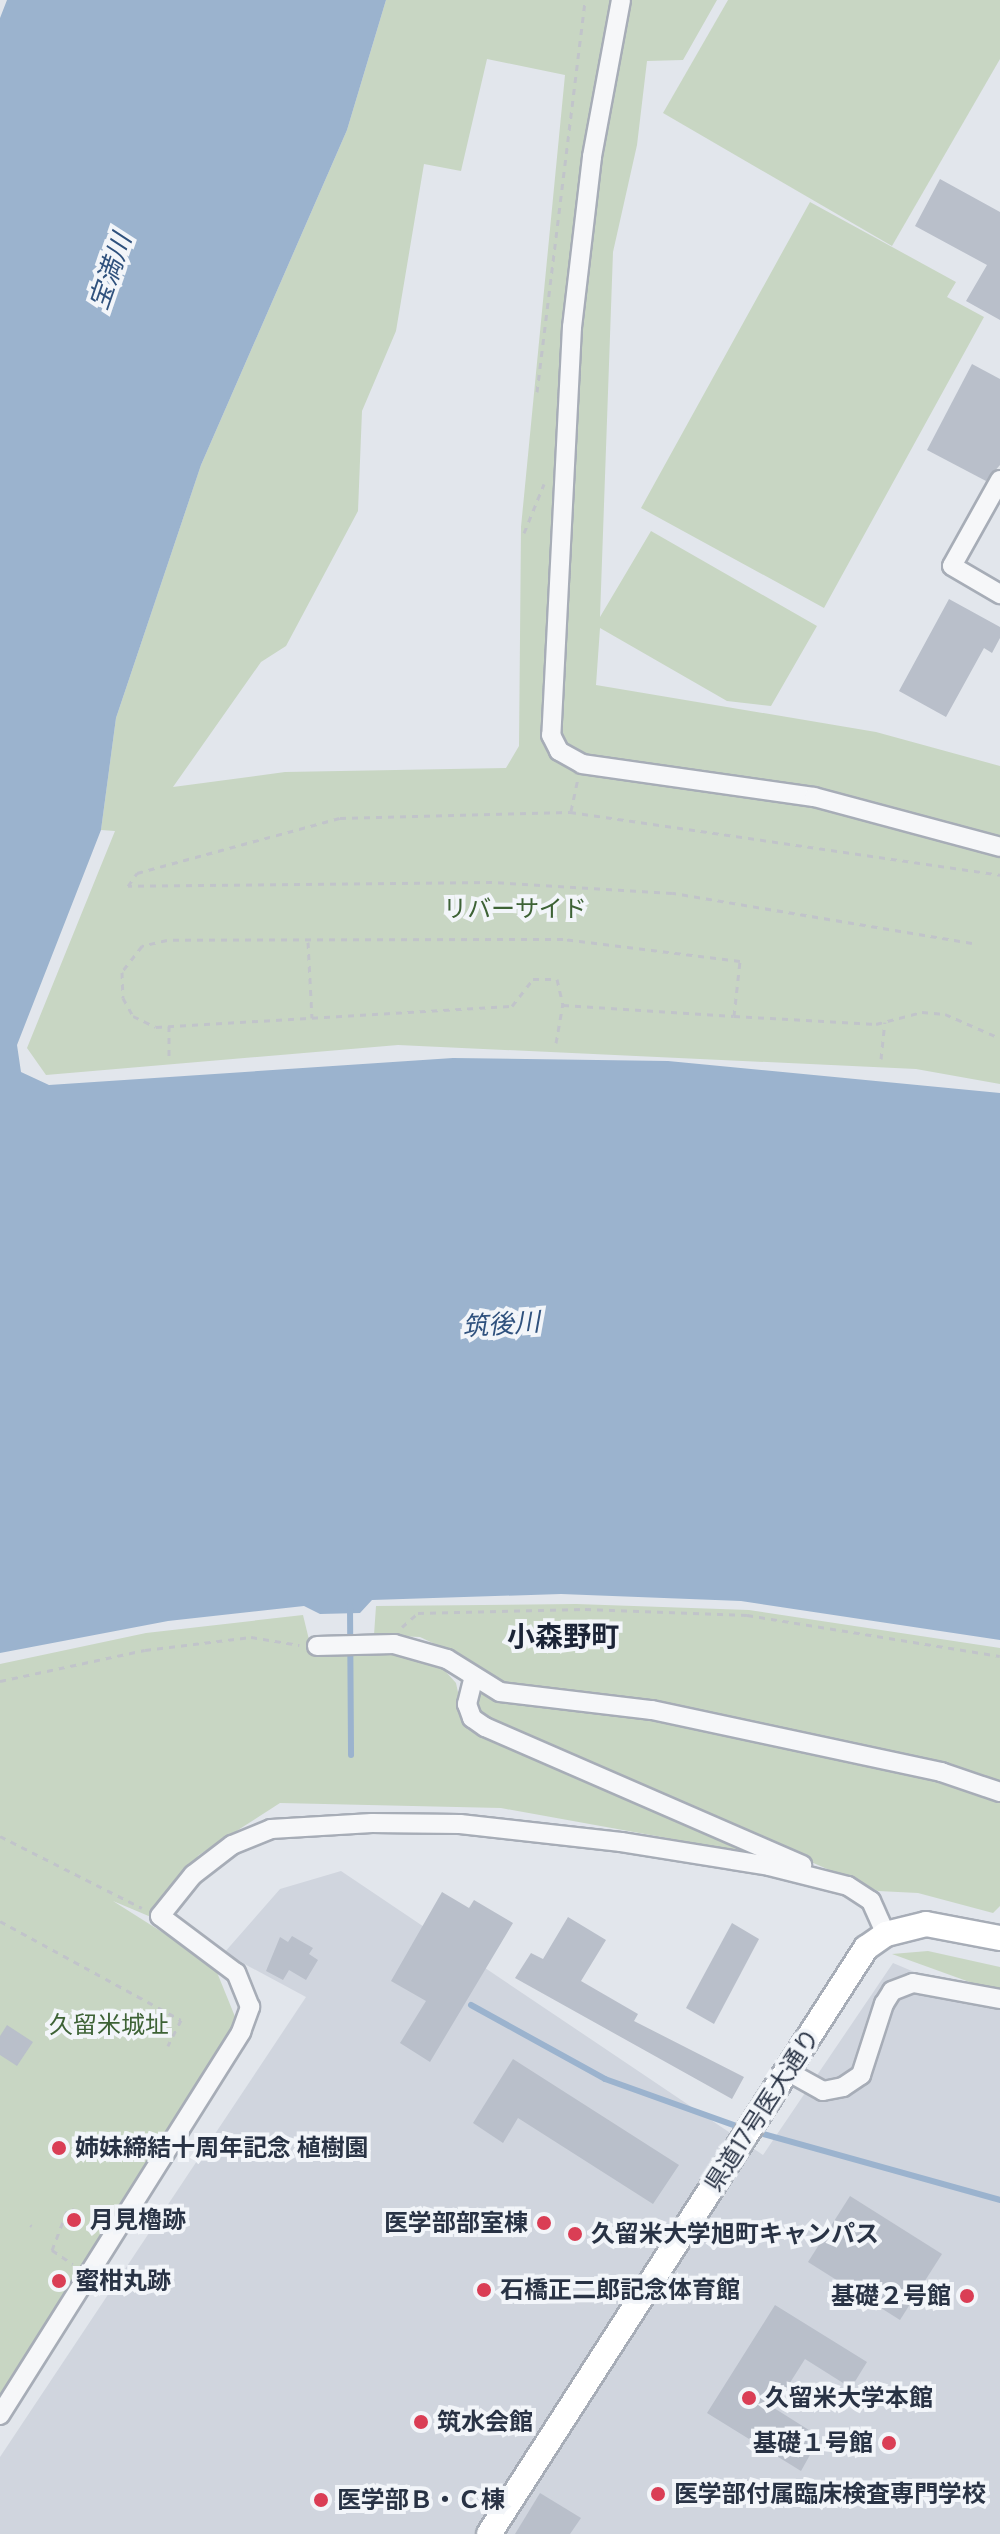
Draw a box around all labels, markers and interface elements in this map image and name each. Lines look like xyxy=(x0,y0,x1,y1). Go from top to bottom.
water label: 宝満川 xyxy=(84,230,138,314)
park label: リバーサイド xyxy=(443,895,587,923)
water label: 筑後川 xyxy=(461,1307,541,1343)
district label: 小森野町 xyxy=(507,1620,619,1654)
park label: 久留米城址 xyxy=(49,2011,169,2039)
street label: 県道17号医大通り xyxy=(699,2023,825,2197)
place label: 姉妹締結十周年記念 植樹園 xyxy=(75,2134,369,2162)
marker: 姉妹締結十周年記念 植樹園 xyxy=(50,2139,68,2157)
place label: 月見櫓跡 xyxy=(90,2206,186,2234)
place label: 医学部部室棟 xyxy=(384,2209,528,2237)
marker: 月見櫓跡 xyxy=(65,2211,83,2229)
marker: 医学部部室棟 xyxy=(535,2214,553,2232)
place label: 久留米大学旭町キャンパス xyxy=(591,2220,879,2248)
marker: 久留米大学旭町キャンパス xyxy=(566,2225,584,2243)
place label: 蜜柑丸跡 xyxy=(75,2267,171,2295)
marker: 蜜柑丸跡 xyxy=(50,2272,68,2290)
place label: 石橋正二郎記念体育館 xyxy=(500,2276,740,2304)
marker: 石橋正二郎記念体育館 xyxy=(475,2281,493,2299)
place label: 基礎２号館 xyxy=(831,2282,951,2310)
marker: 基礎２号館 xyxy=(958,2287,976,2305)
place label: 久留米大学本館 xyxy=(765,2384,933,2412)
marker: 久留米大学本館 xyxy=(740,2389,758,2407)
place label: 筑水会館 xyxy=(437,2408,533,2436)
marker: 筑水会館 xyxy=(412,2413,430,2431)
place label: 基礎１号館 xyxy=(753,2429,873,2457)
marker: 基礎１号館 xyxy=(880,2434,898,2452)
place label: 医学部付属臨床検査専門学校 xyxy=(674,2480,986,2508)
marker: 医学部付属臨床検査専門学校 xyxy=(649,2485,667,2503)
place label: 医学部Ｂ・Ｃ棟 xyxy=(337,2486,505,2514)
marker: 医学部Ｂ・Ｃ棟 xyxy=(312,2491,330,2509)

